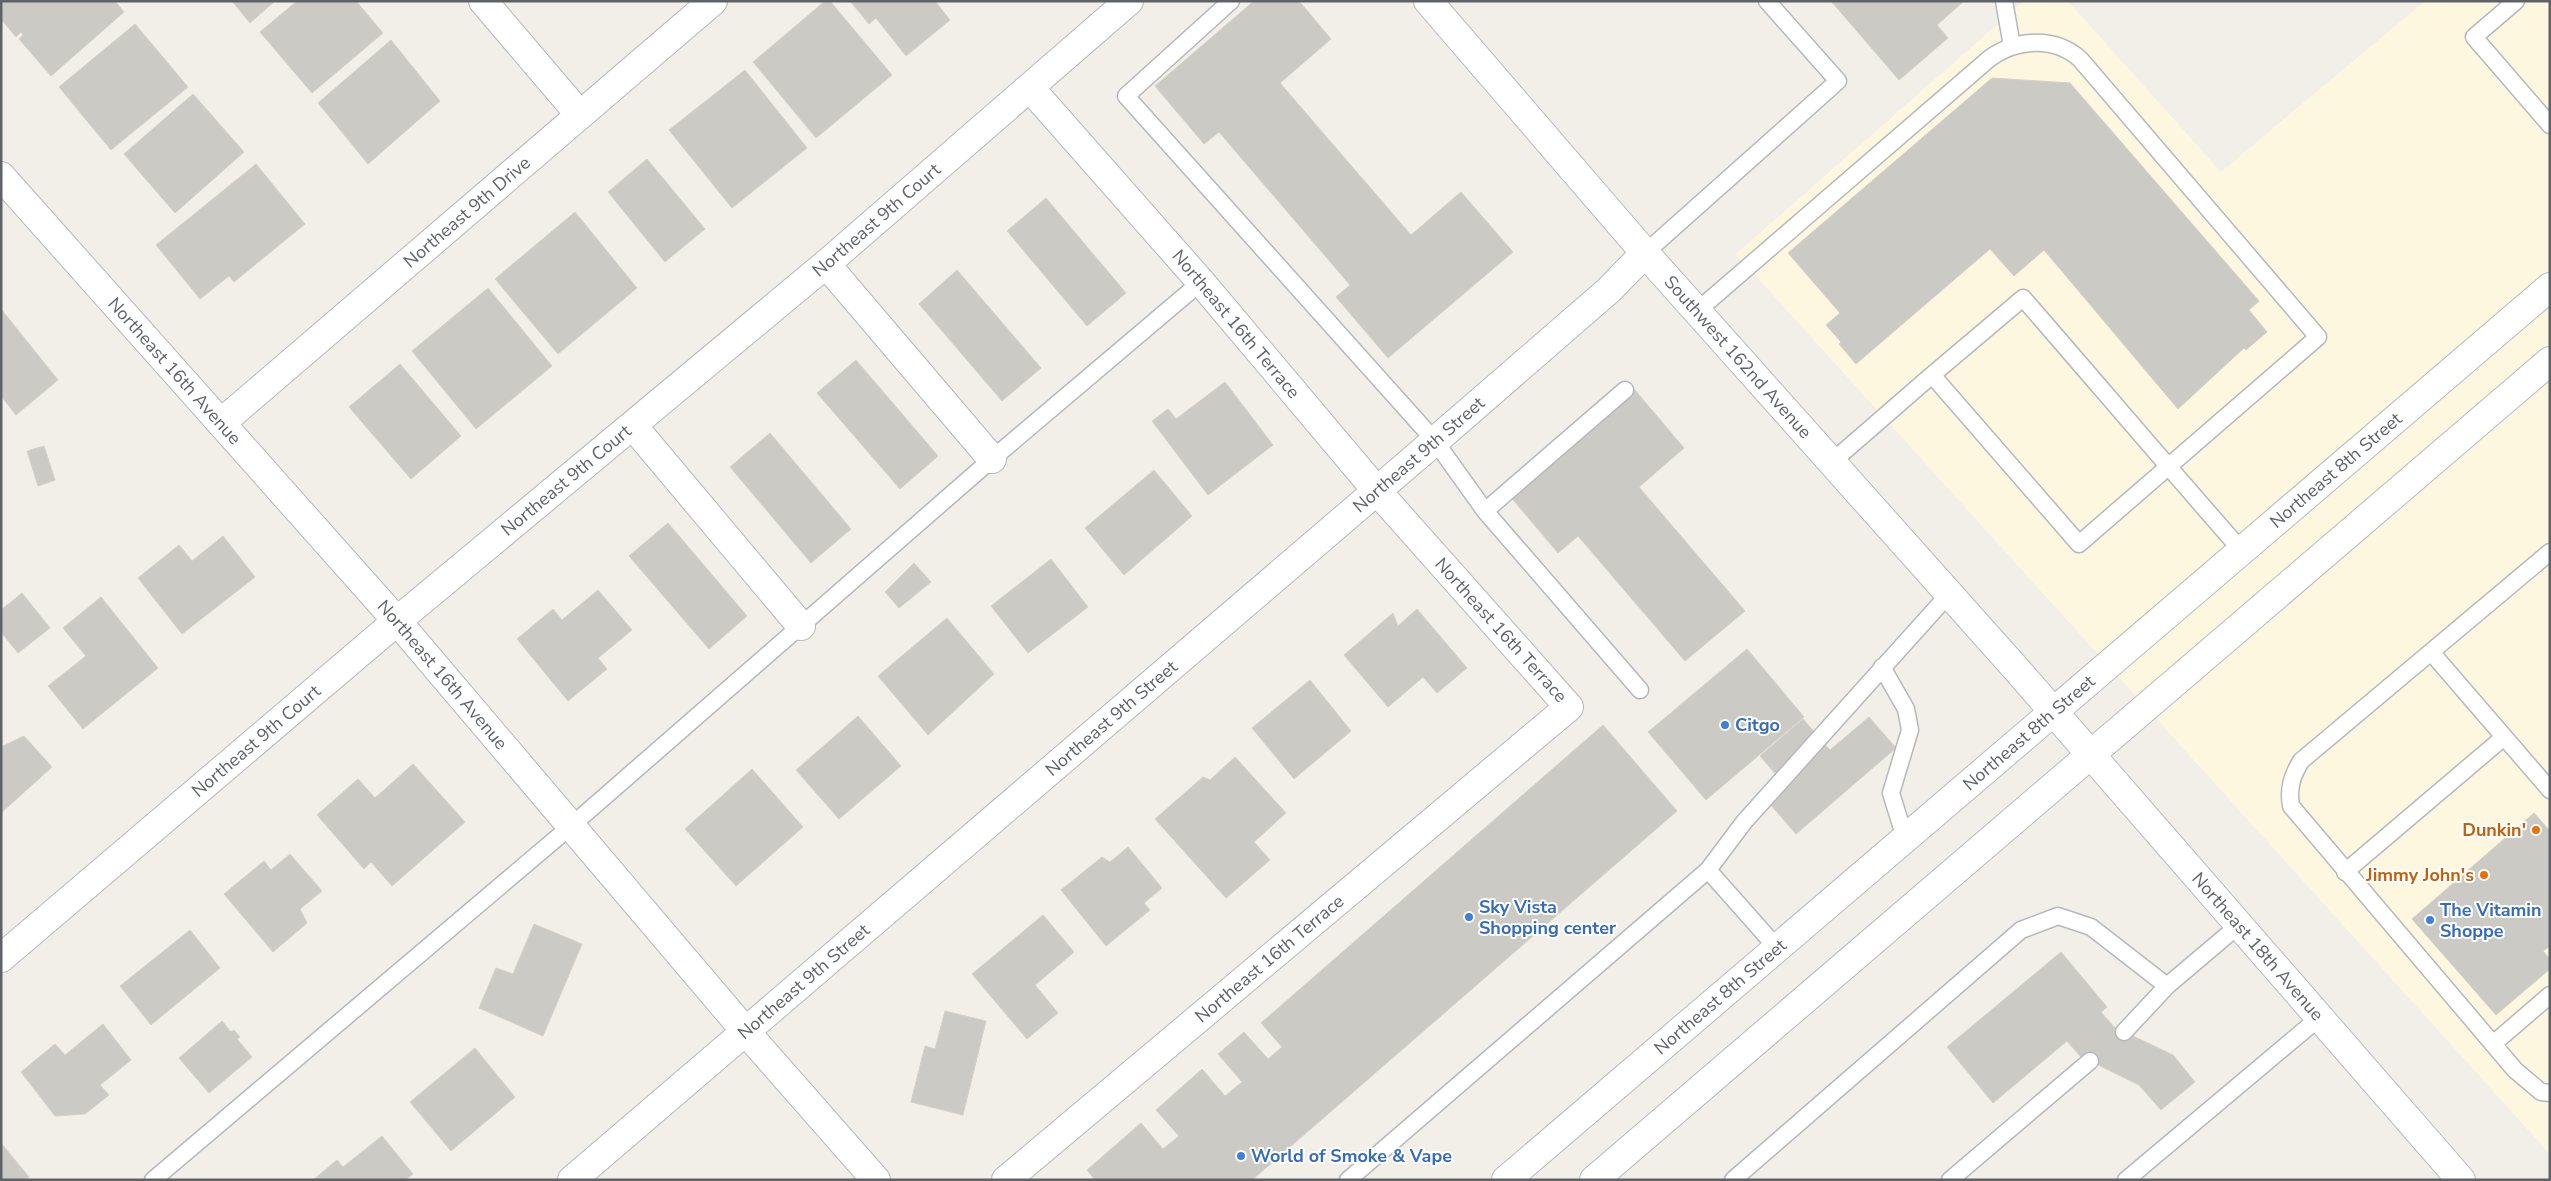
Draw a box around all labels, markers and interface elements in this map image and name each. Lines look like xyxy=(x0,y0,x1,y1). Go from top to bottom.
street label: Northeast 9th Drive xyxy=(398,151,536,273)
street label: Northeast 9th Court xyxy=(807,157,946,282)
street label: Northeast 16th Terrace xyxy=(1167,245,1305,403)
street label: Southwest 162nd Avenue xyxy=(1659,270,1817,444)
street label: Northeast 16th Avenue xyxy=(103,292,246,450)
street label: Northeast 9th Street xyxy=(1348,391,1490,518)
street label: Northeast 8th Street xyxy=(2265,406,2407,533)
street label: Northeast 9th Court xyxy=(496,419,637,541)
street label: Northeast 16th Terrace xyxy=(1429,552,1573,708)
street label: Northeast 16th Avenue xyxy=(372,595,513,755)
street label: Northeast 9th Street xyxy=(1040,654,1183,782)
street label: Northeast 8th Street xyxy=(1958,669,2100,796)
street label: Northeast 9th Court xyxy=(187,679,326,803)
place label: Citgo xyxy=(1735,713,1780,737)
marker: Citgo xyxy=(1719,719,1731,731)
place label: Dunkin' xyxy=(2462,818,2526,842)
marker: Dunkin' xyxy=(2530,824,2542,836)
place label: Jimmy John's xyxy=(2365,863,2474,887)
street label: Northeast 18th Avenue xyxy=(2186,867,2329,1026)
marker: Jimmy John's xyxy=(2478,869,2490,881)
street label: Northeast 16th Terrace xyxy=(1190,889,1349,1028)
place label: Sky Vista Shopping center xyxy=(1479,895,1616,940)
place label: The Vitamin Shoppe xyxy=(2440,898,2541,943)
marker: Sky Vista Shopping center xyxy=(1463,911,1475,923)
marker: The Vitamin Shoppe xyxy=(2424,914,2436,926)
street label: Northeast 9th Street xyxy=(733,918,875,1045)
street label: Northeast 8th Street xyxy=(1649,933,1792,1060)
place label: World of Smoke & Vape xyxy=(1251,1144,1452,1168)
marker: World of Smoke & Vape xyxy=(1235,1150,1247,1162)

